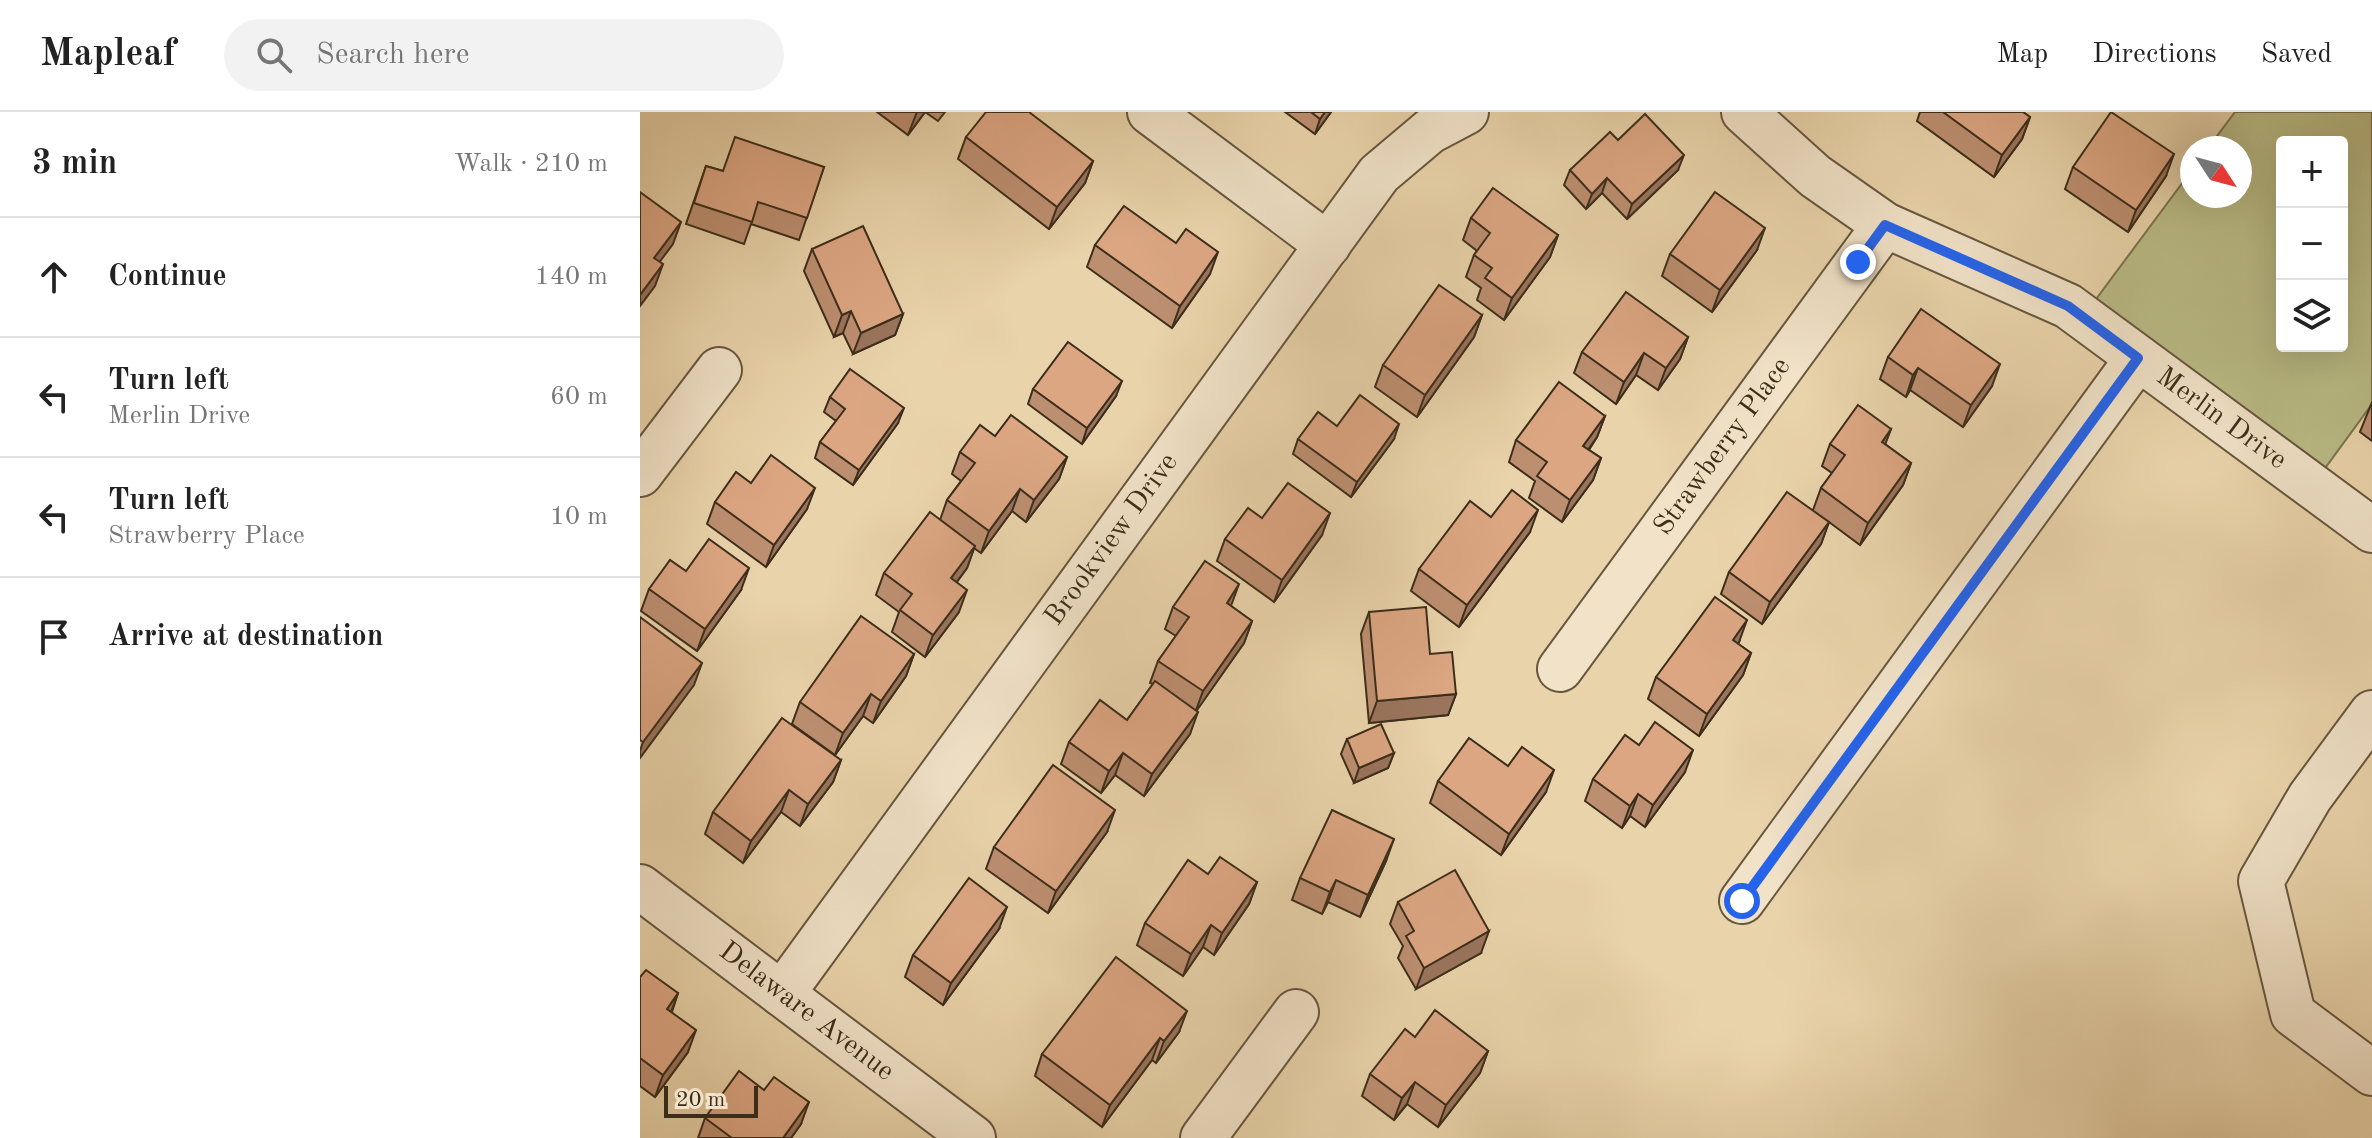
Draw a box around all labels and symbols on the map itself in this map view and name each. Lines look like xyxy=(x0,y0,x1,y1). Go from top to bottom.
north arrow xyxy=(2180,136,2252,208)
route end xyxy=(1840,244,1876,280)
street label: Strawberry Place xyxy=(1649,353,1797,541)
street label: Merlin Drive xyxy=(2151,363,2291,475)
street label: Brookview Drive xyxy=(1040,449,1184,631)
route start xyxy=(1724,883,1760,919)
street label: Delaware Avenue xyxy=(713,937,899,1087)
scale bar xyxy=(664,1082,758,1118)

